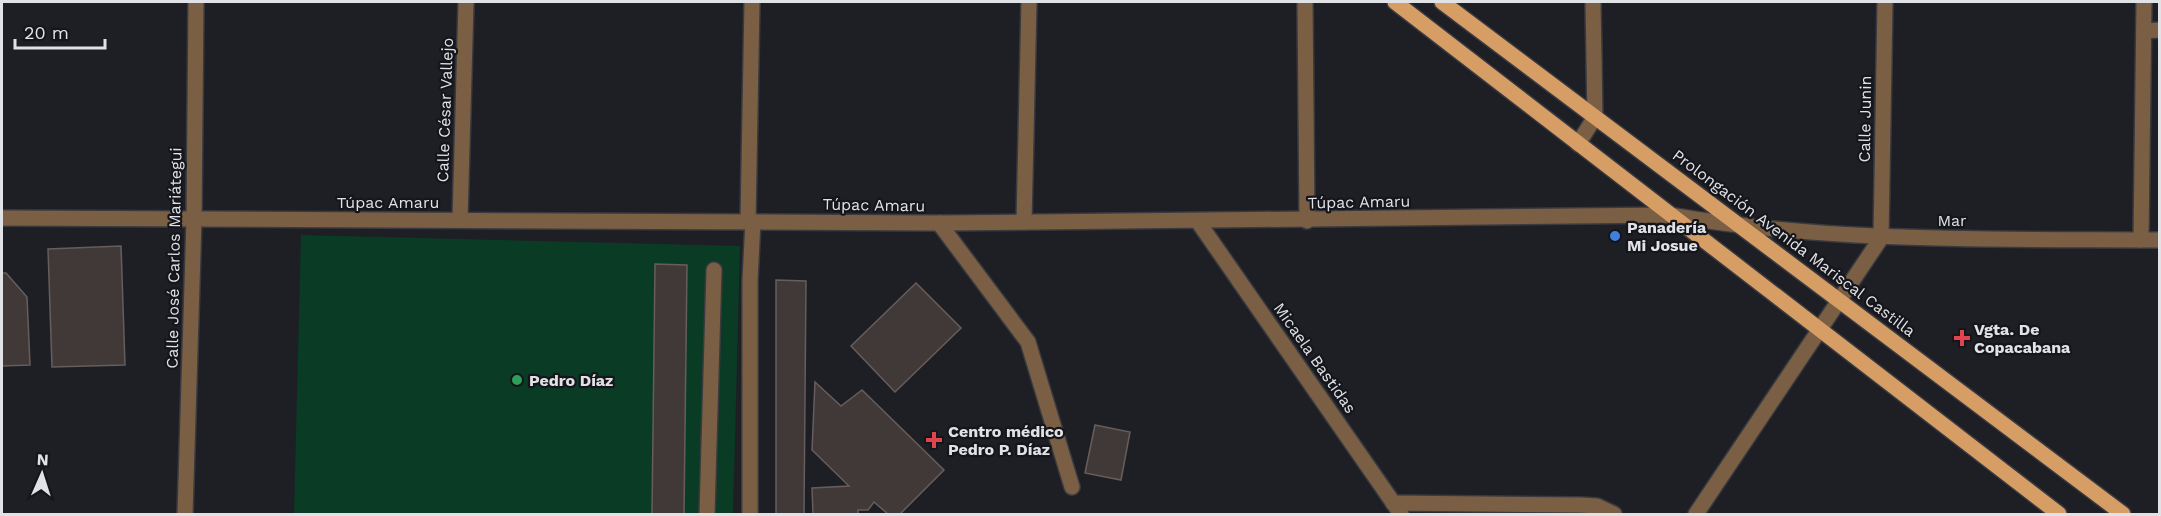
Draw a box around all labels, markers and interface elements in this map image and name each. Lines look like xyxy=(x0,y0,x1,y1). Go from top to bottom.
scale bar xyxy=(15,12,105,50)
text: 20 m xyxy=(24,22,69,43)
street label: Calle César Vallejo xyxy=(433,37,457,183)
street label: Calle Junin xyxy=(1855,75,1875,163)
street label: Prolongación Avenida Mariscal Castilla xyxy=(1669,145,1919,341)
street label: Calle José Carlos Mariátegui xyxy=(163,147,185,369)
street label: Túpac Amaru xyxy=(1308,192,1410,212)
street label: Túpac Amaru xyxy=(337,193,439,212)
street label: Túpac Amaru xyxy=(823,195,925,215)
street label: Mar xyxy=(1937,211,1967,230)
place label: Panadería Mi Josue xyxy=(1627,218,1707,255)
marker: Panadería Mi Josue xyxy=(1608,229,1622,243)
street label: Micaela Bastidas xyxy=(1270,299,1360,417)
place label: Vgta. De Copacabana xyxy=(1974,320,2071,357)
marker: Vgta. De Copacabana xyxy=(1955,331,1969,345)
place label: Pedro Díaz xyxy=(529,371,613,390)
marker: Pedro Díaz xyxy=(510,373,524,387)
place label: Centro médico Pedro P. Díaz xyxy=(948,422,1064,459)
marker: Centro médico Pedro P. Díaz xyxy=(925,431,943,449)
north arrow xyxy=(12,444,72,504)
text: N xyxy=(36,450,49,469)

